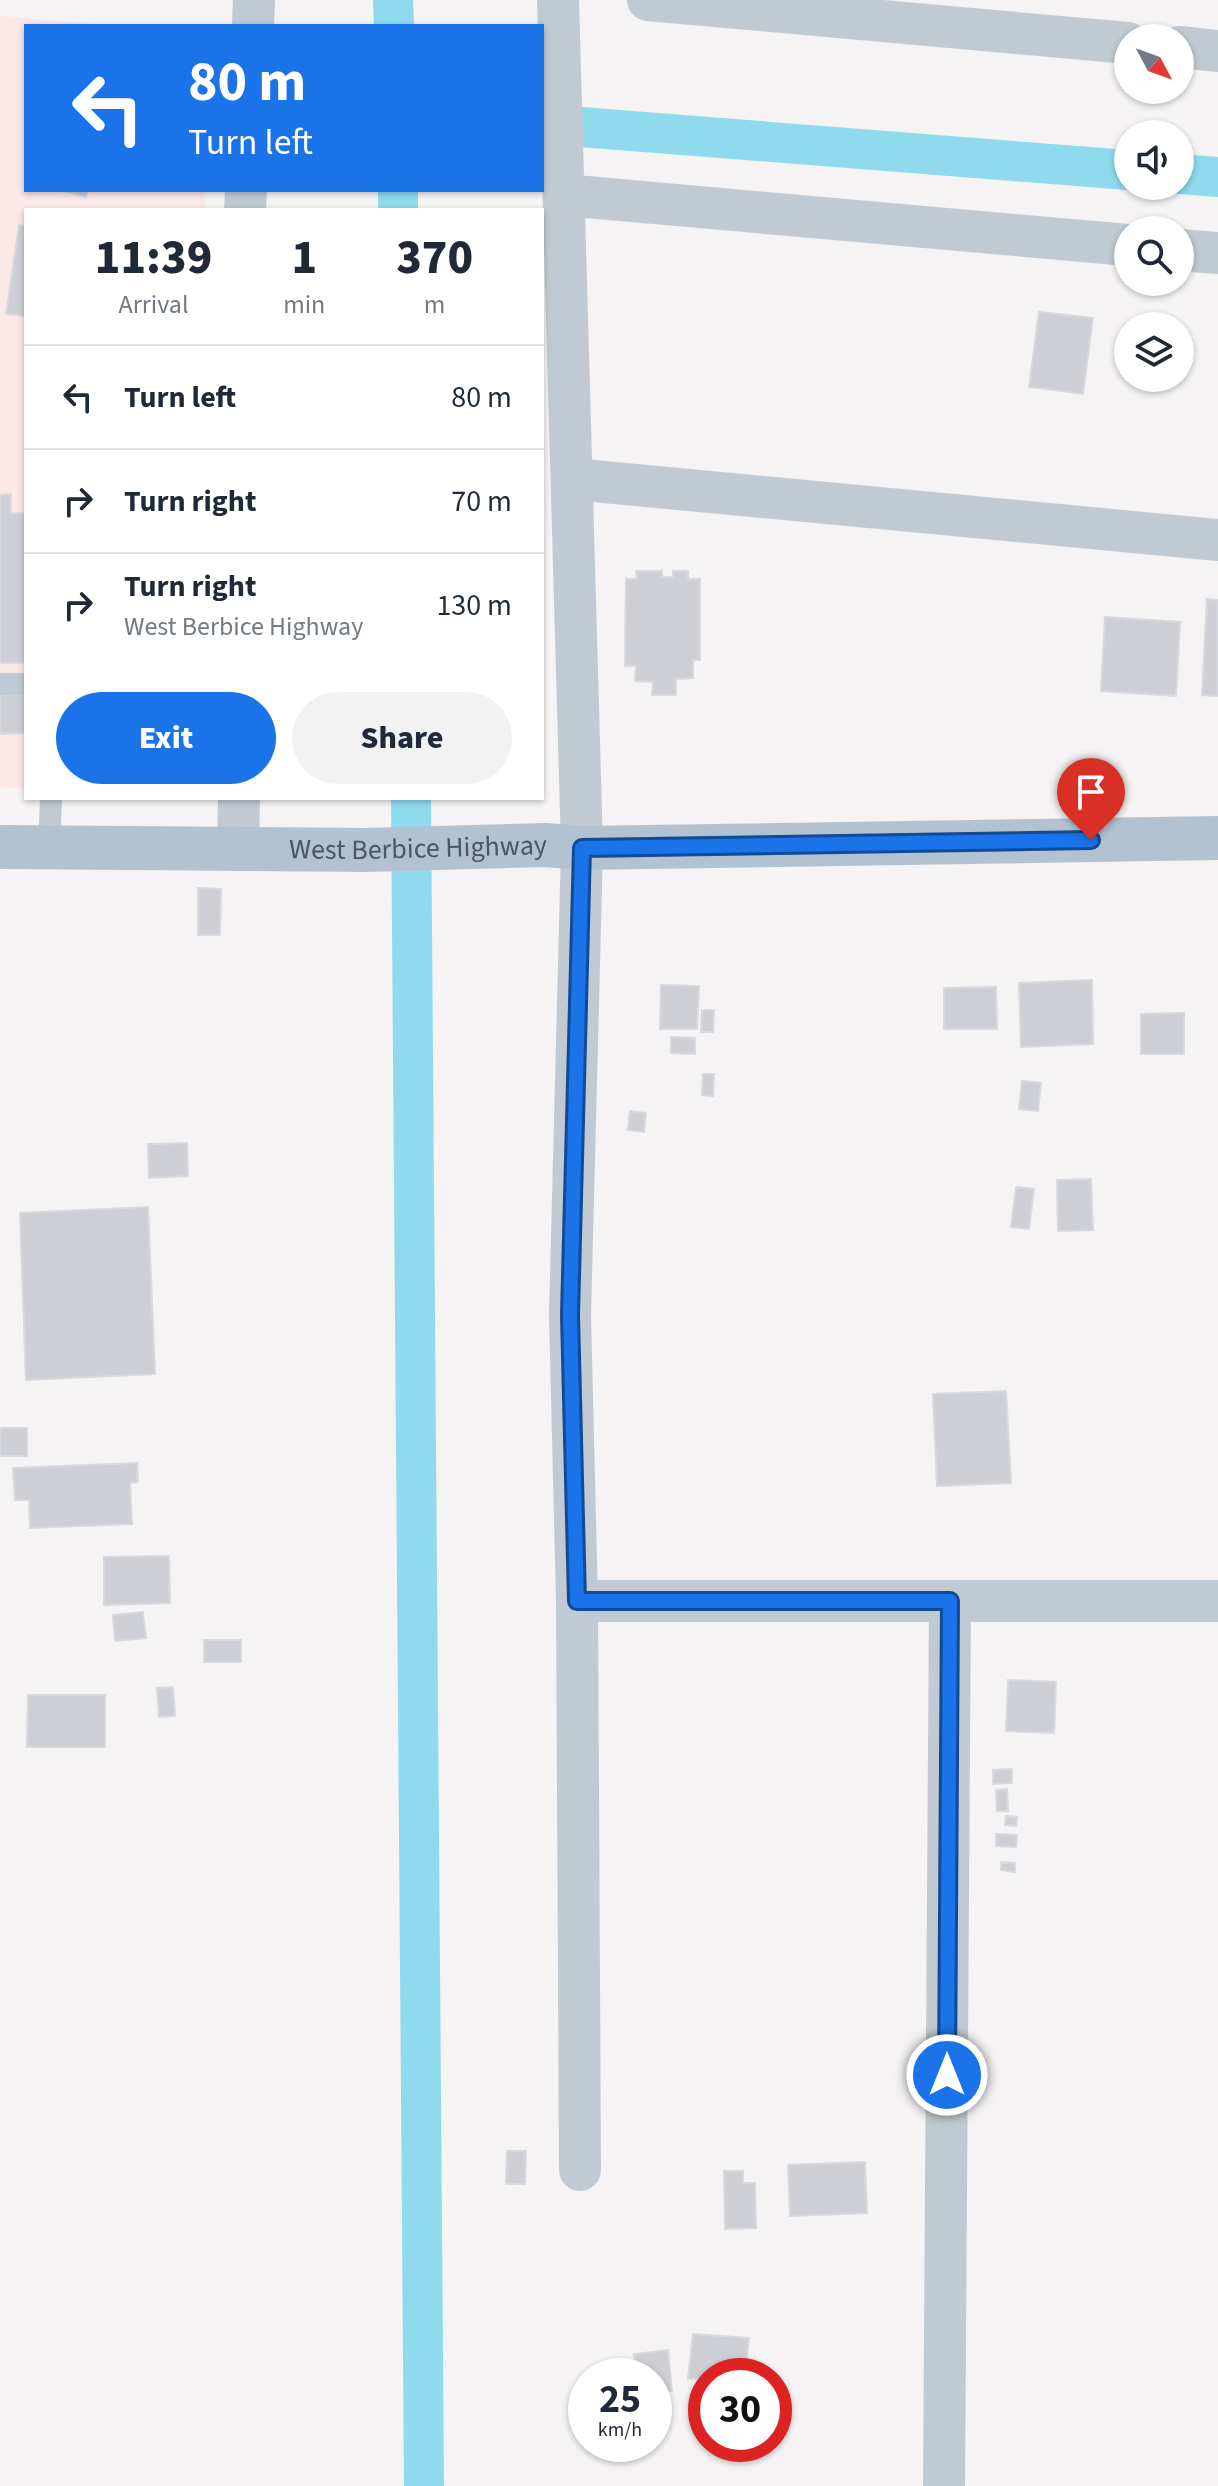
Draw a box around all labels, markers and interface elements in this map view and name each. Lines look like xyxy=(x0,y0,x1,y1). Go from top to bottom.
north arrow xyxy=(1114,24,1194,104)
map controls xyxy=(1114,24,1194,392)
text: 80 m xyxy=(188,43,306,122)
icon: left xyxy=(56,56,160,160)
text: Turn left xyxy=(188,117,313,168)
button: sound xyxy=(1114,120,1194,200)
button: search xyxy=(1114,216,1194,296)
text: 11:39 xyxy=(95,224,212,292)
text: 1 xyxy=(291,224,317,292)
text: 370 xyxy=(396,224,473,292)
text: Arrival xyxy=(119,286,189,323)
text: min xyxy=(283,286,325,323)
text: m xyxy=(424,286,445,323)
button: layers xyxy=(1114,312,1194,392)
icon: left xyxy=(56,375,100,419)
text: Turn left xyxy=(124,376,236,419)
text: 80 m xyxy=(451,376,512,419)
icon: right xyxy=(56,479,100,523)
text: Turn right xyxy=(124,480,256,523)
text: 70 m xyxy=(451,480,512,523)
text: Turn right xyxy=(124,565,256,608)
icon: right xyxy=(56,583,100,627)
text: 130 m xyxy=(436,584,512,627)
text: West Berbice Highway xyxy=(124,608,363,645)
button: Exit xyxy=(56,692,276,784)
button: Share xyxy=(292,692,512,784)
pin xyxy=(1057,758,1125,840)
icon: arrive xyxy=(1069,770,1113,814)
street label: West Berbice Highway xyxy=(289,825,547,870)
position arrow xyxy=(905,2033,989,2117)
speed limit sign: 30 xyxy=(688,2358,792,2462)
text: 25 xyxy=(599,2371,641,2428)
text: km/h xyxy=(598,2416,642,2444)

